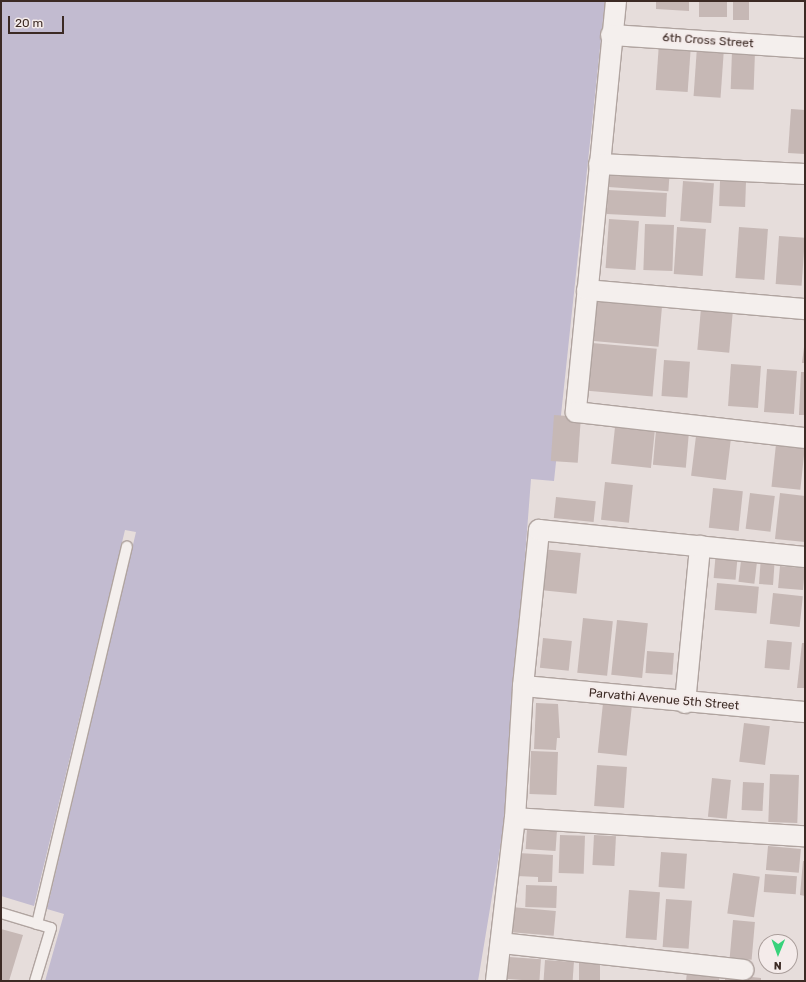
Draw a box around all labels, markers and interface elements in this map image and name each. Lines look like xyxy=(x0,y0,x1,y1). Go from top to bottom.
scale bar xyxy=(10,8,66,34)
text: 20 m xyxy=(15,16,43,30)
street label: 6th Cross Street xyxy=(662,31,754,51)
street label: Parvathi Avenue 5th Street xyxy=(588,686,740,714)
north arrow xyxy=(758,934,798,974)
text: N xyxy=(774,959,782,972)

